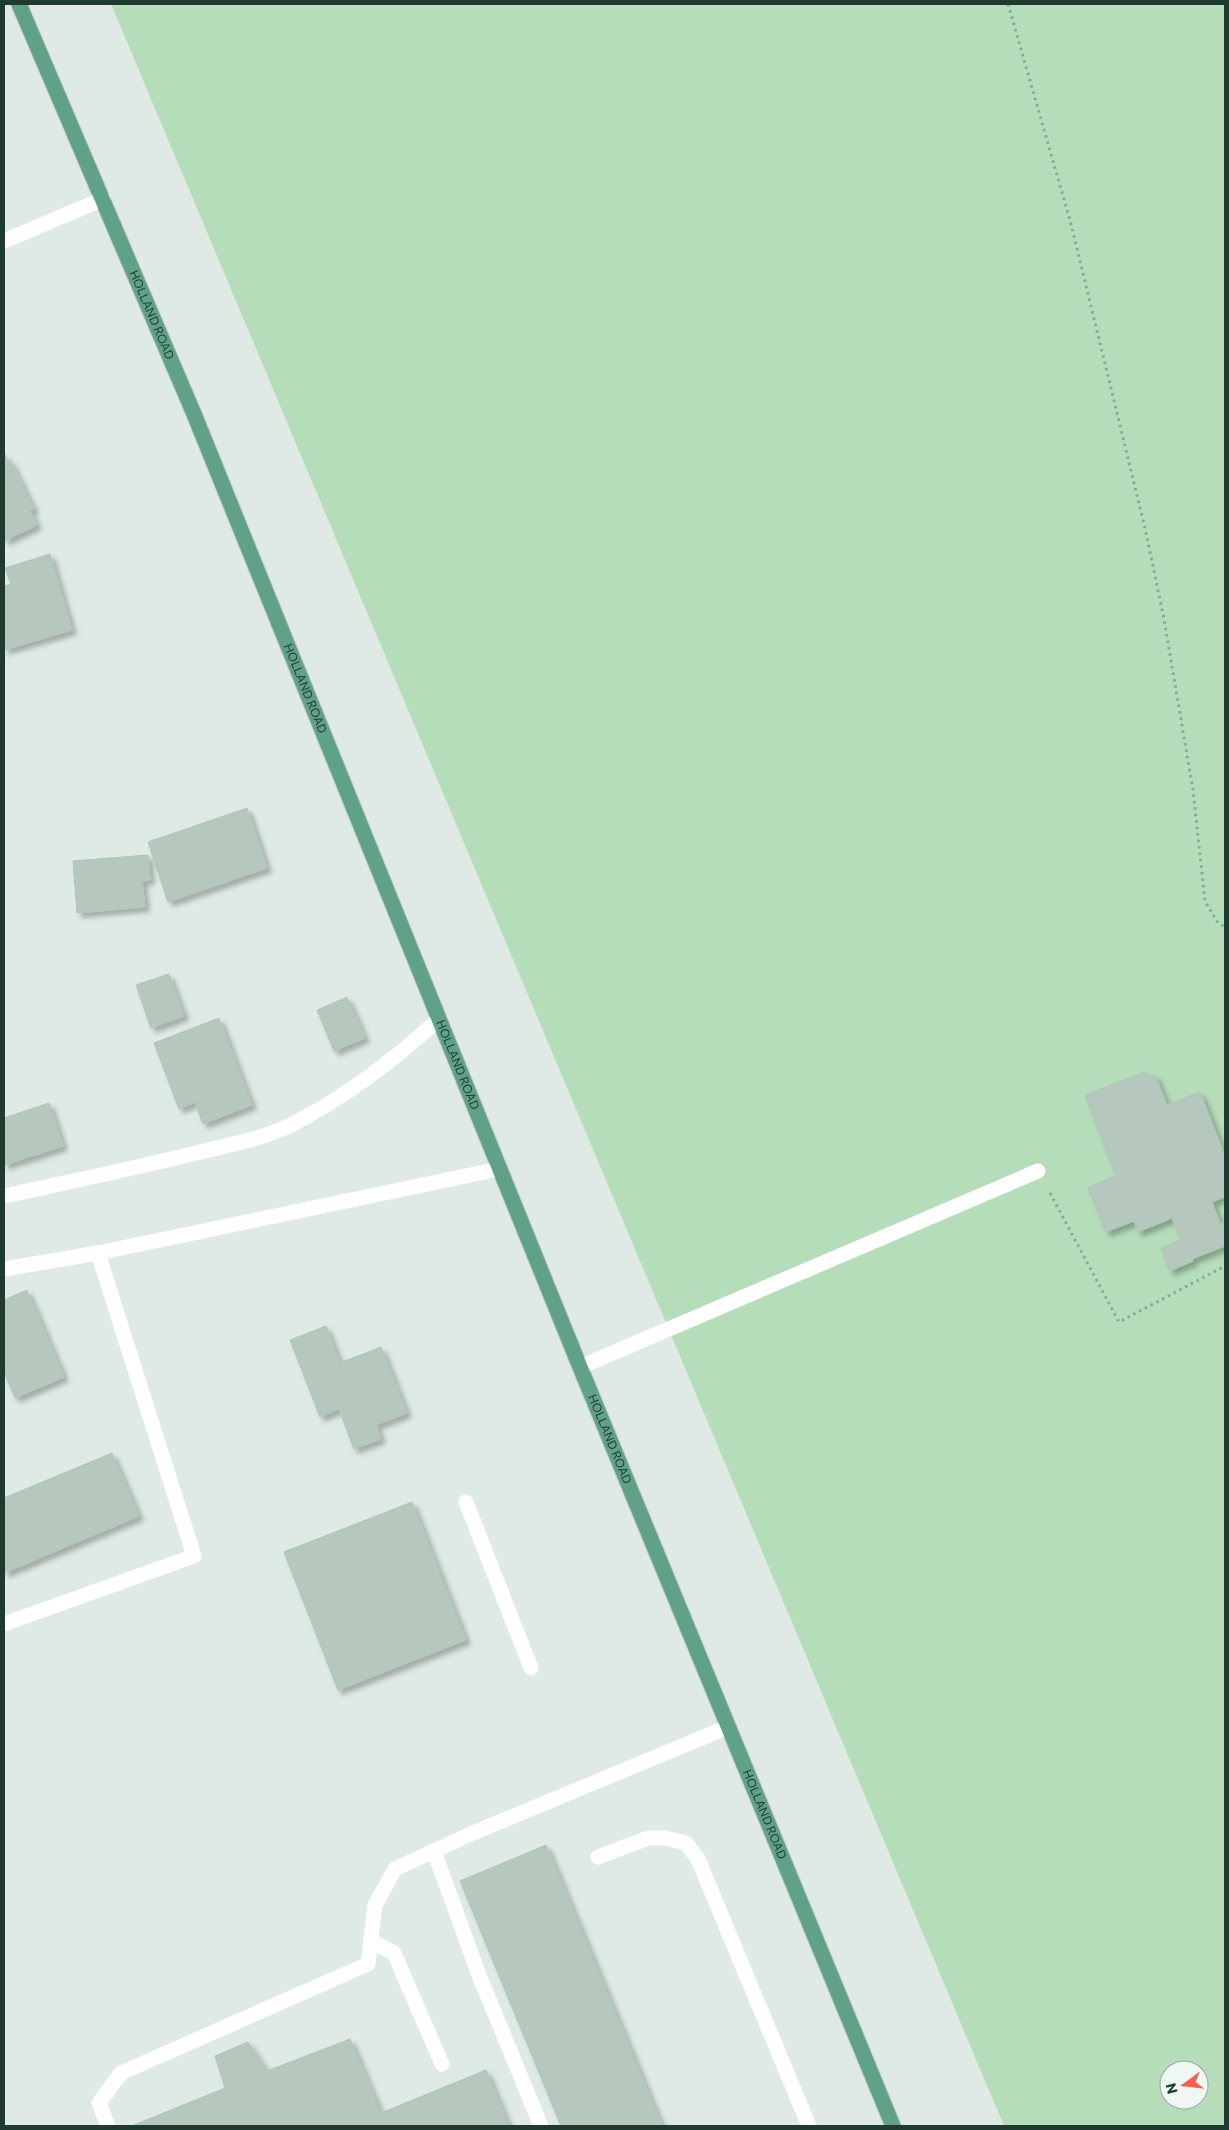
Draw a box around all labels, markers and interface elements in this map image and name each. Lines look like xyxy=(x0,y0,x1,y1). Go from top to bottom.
street label: HOLLAND ROAD xyxy=(127,268,178,361)
street label: HOLLAND ROAD xyxy=(282,641,331,735)
street label: HOLLAND ROAD xyxy=(434,1018,483,1112)
street label: HOLLAND ROAD xyxy=(586,1392,635,1486)
street label: HOLLAND ROAD xyxy=(741,1767,790,1861)
north arrow xyxy=(1159,2060,1209,2110)
text: N xyxy=(1161,2081,1181,2096)

